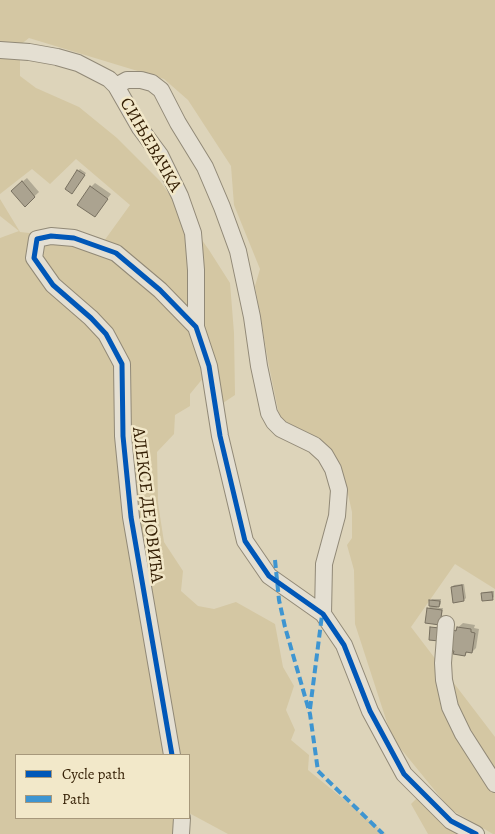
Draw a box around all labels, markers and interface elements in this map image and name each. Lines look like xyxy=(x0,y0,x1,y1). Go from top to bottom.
street label: СИЊЕВАЧКА xyxy=(114,94,186,196)
street label: АЛЕКСЕ ДЕЈОВИЋА xyxy=(127,426,167,584)
legend xyxy=(15,754,190,819)
text: Cycle path xyxy=(62,764,125,784)
text: Path xyxy=(62,789,90,809)

